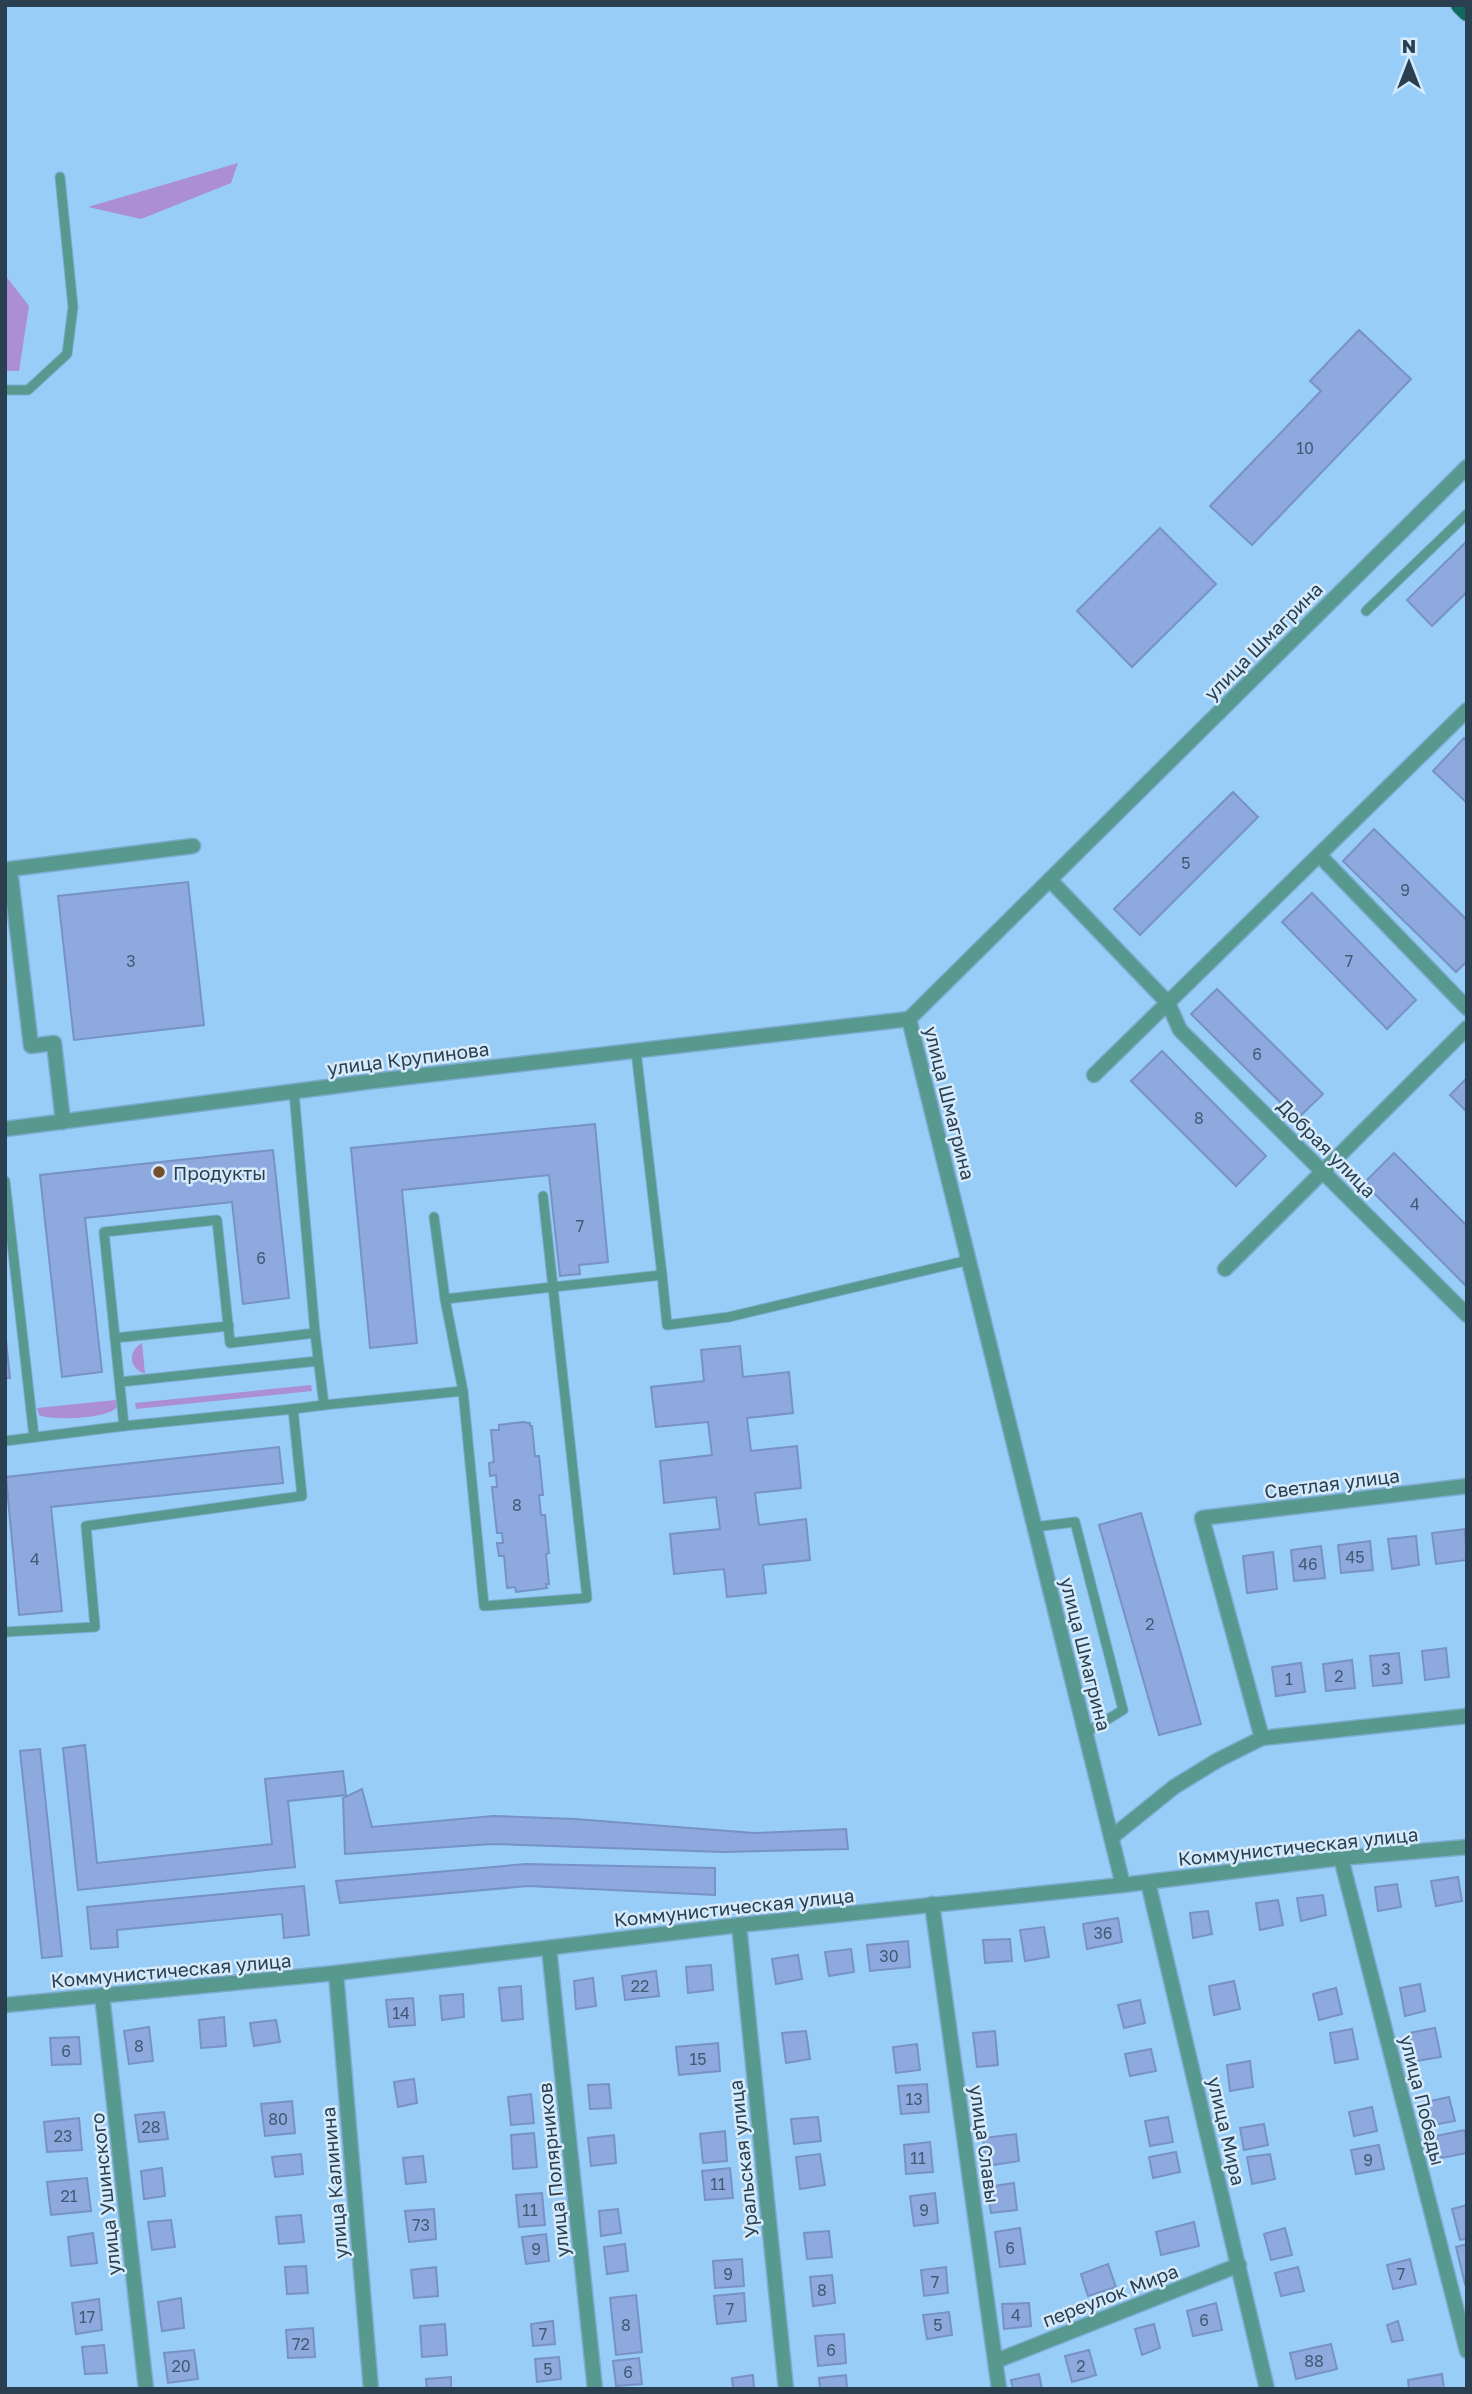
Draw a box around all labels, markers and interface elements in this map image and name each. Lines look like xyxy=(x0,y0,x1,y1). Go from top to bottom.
north arrow xyxy=(1374,28,1444,98)
text: N xyxy=(1402,34,1416,57)
house number: 10 xyxy=(1296,438,1314,458)
street label: улица Шмагрина xyxy=(1199,577,1327,705)
house number: 5 xyxy=(1181,853,1191,873)
house number: 9 xyxy=(1400,880,1410,900)
house number: 3 xyxy=(126,951,136,971)
house number: 7 xyxy=(1345,951,1353,971)
street label: улица Шмагрина xyxy=(920,1024,980,1182)
street label: улица Крупинова xyxy=(326,1037,490,1079)
house number: 6 xyxy=(1252,1044,1262,1064)
street label: Добрая улица xyxy=(1273,1094,1381,1202)
house number: 8 xyxy=(1194,1108,1204,1128)
place label: Продукты xyxy=(173,1161,266,1184)
marker: Продукты xyxy=(151,1164,167,1180)
house number: 4 xyxy=(1410,1194,1420,1214)
house number: 7 xyxy=(576,1216,584,1236)
house number: 6 xyxy=(256,1248,266,1268)
street label: Светлая улица xyxy=(1263,1463,1401,1503)
house number: 8 xyxy=(512,1495,522,1515)
house number: 45 xyxy=(1345,1547,1365,1567)
house number: 4 xyxy=(30,1549,40,1569)
house number: 46 xyxy=(1298,1554,1318,1574)
street label: улица Шмагрина xyxy=(1056,1575,1116,1733)
house number: 2 xyxy=(1145,1614,1155,1634)
house number: 3 xyxy=(1381,1659,1391,1679)
house number: 2 xyxy=(1334,1666,1344,1686)
house number: 1 xyxy=(1285,1669,1293,1689)
street label: Коммунистическая улица xyxy=(1177,1822,1419,1870)
street label: Коммунистическая улица xyxy=(613,1883,855,1931)
house number: 36 xyxy=(1093,1923,1113,1943)
house number: 30 xyxy=(879,1946,899,1966)
street label: Коммунистическая улица xyxy=(50,1948,292,1992)
house number: 22 xyxy=(631,1976,649,1996)
house number: 14 xyxy=(392,2003,410,2023)
street label: улица Победы xyxy=(1396,2032,1450,2168)
house number: 8 xyxy=(134,2036,144,2056)
house number: 6 xyxy=(61,2041,71,2061)
house number: 15 xyxy=(689,2049,707,2069)
street label: улица Мира xyxy=(1203,2074,1251,2188)
street label: Уральская улица xyxy=(723,2079,763,2239)
street label: улица Полярников xyxy=(532,2082,574,2258)
street label: улица Славы xyxy=(965,2083,1005,2205)
house number: 13 xyxy=(905,2089,923,2109)
street label: улица Калинина xyxy=(316,2106,352,2260)
house number: 80 xyxy=(268,2109,288,2129)
street label: улица Ушинского xyxy=(85,2112,125,2276)
house number: 28 xyxy=(141,2117,161,2137)
house number: 23 xyxy=(54,2126,72,2146)
house number: 11 xyxy=(910,2148,926,2168)
house number: 9 xyxy=(1363,2150,1373,2170)
house number: 11 xyxy=(710,2174,726,2194)
house number: 21 xyxy=(60,2186,78,2206)
house number: 11 xyxy=(522,2200,538,2220)
house number: 9 xyxy=(919,2200,929,2220)
house number: 73 xyxy=(412,2215,430,2235)
house number: 6 xyxy=(1005,2238,1015,2258)
house number: 9 xyxy=(531,2239,541,2259)
street label: переулок Мира xyxy=(1039,2259,1181,2331)
house number: 9 xyxy=(723,2264,733,2284)
house number: 7 xyxy=(1397,2264,1405,2284)
house number: 7 xyxy=(931,2272,939,2292)
house number: 8 xyxy=(817,2280,827,2300)
house number: 7 xyxy=(726,2299,734,2319)
house number: 4 xyxy=(1011,2305,1021,2325)
house number: 17 xyxy=(79,2307,95,2327)
house number: 6 xyxy=(1199,2310,1209,2330)
house number: 8 xyxy=(621,2315,631,2335)
house number: 5 xyxy=(933,2315,943,2335)
house number: 7 xyxy=(539,2324,547,2344)
house number: 72 xyxy=(292,2334,310,2354)
house number: 6 xyxy=(826,2340,836,2360)
house number: 88 xyxy=(1304,2351,1324,2371)
house number: 20 xyxy=(171,2356,191,2376)
house number: 2 xyxy=(1076,2356,1086,2376)
house number: 5 xyxy=(543,2359,553,2379)
house number: 6 xyxy=(623,2362,633,2382)

